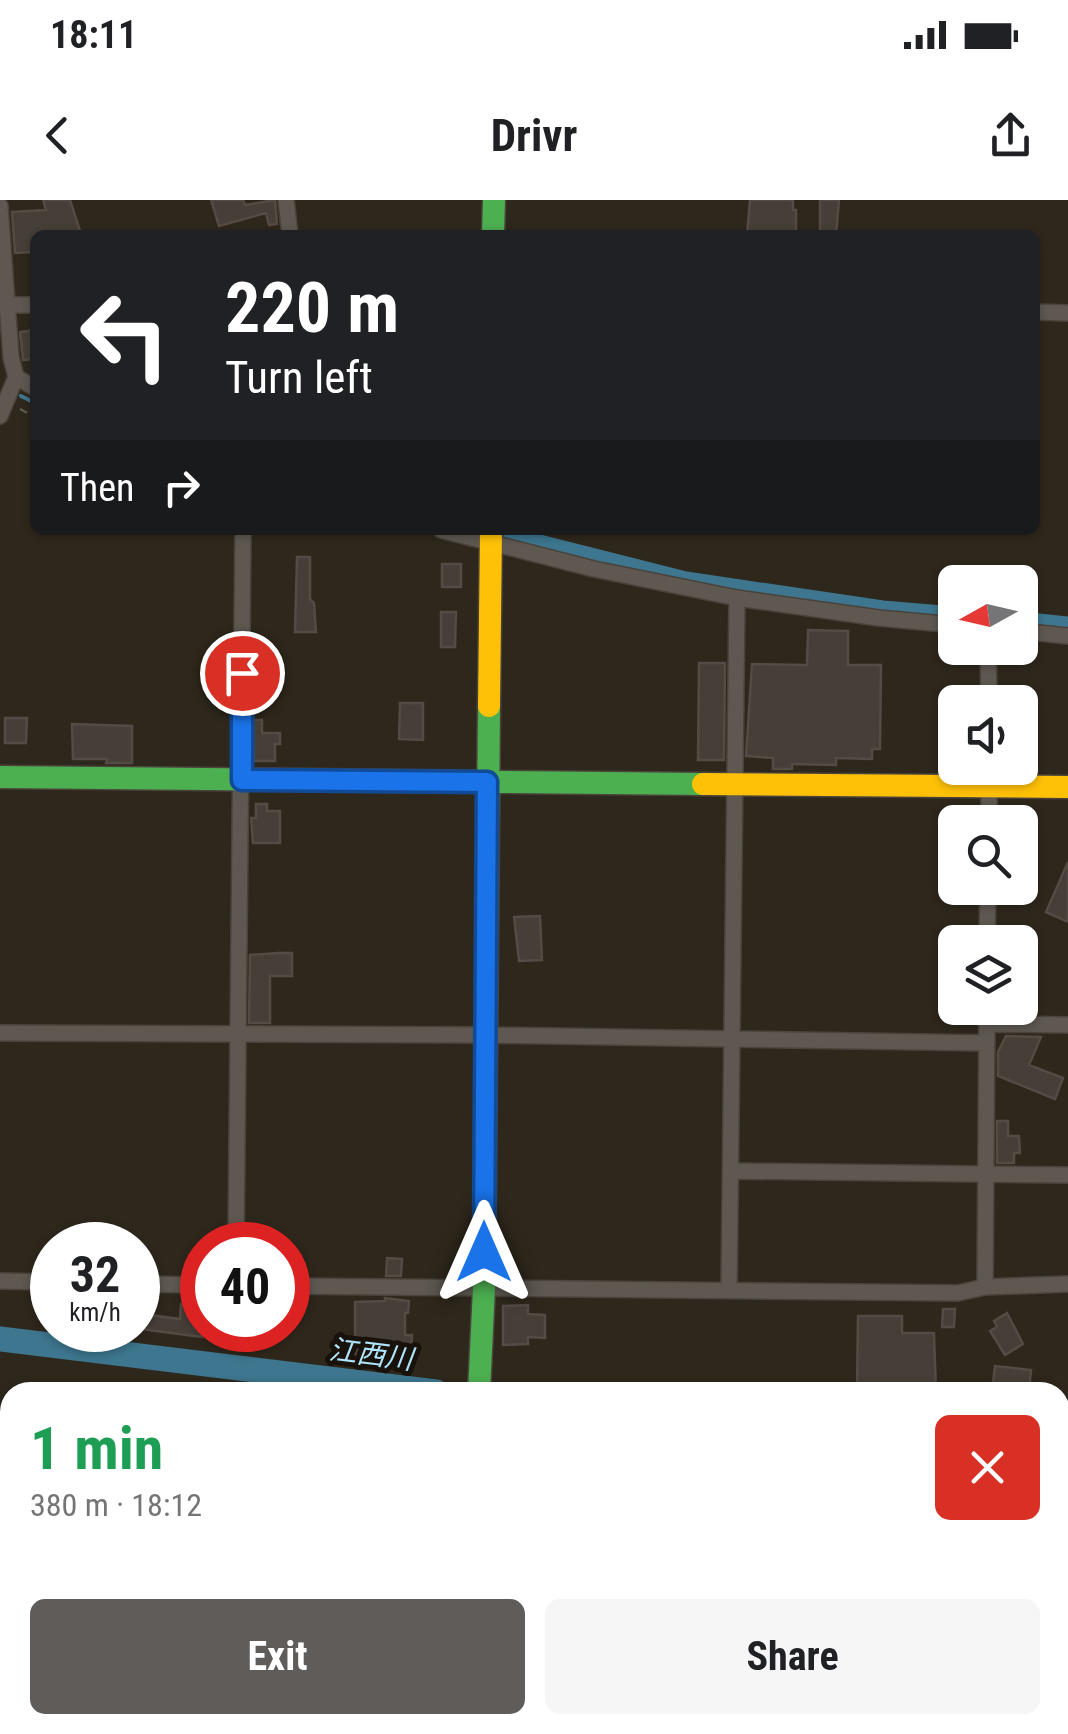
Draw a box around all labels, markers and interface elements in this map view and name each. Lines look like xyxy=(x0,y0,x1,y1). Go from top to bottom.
text: 18:11 xyxy=(50,13,137,57)
icon: back xyxy=(30,108,85,163)
icon: share xyxy=(983,108,1038,163)
text: Drivr xyxy=(491,109,577,162)
text: 220 m xyxy=(225,267,399,349)
icon: left xyxy=(60,270,190,400)
text: Turn left xyxy=(225,351,373,404)
icon: right xyxy=(154,460,209,515)
text: Then xyxy=(60,466,134,510)
north arrow xyxy=(938,565,1038,665)
map controls xyxy=(938,565,1038,1025)
pin xyxy=(200,631,285,716)
icon: arrive xyxy=(215,646,270,701)
button: sound xyxy=(938,685,1038,785)
button: search xyxy=(938,805,1038,905)
button: layers xyxy=(938,925,1038,1025)
position arrow xyxy=(432,1200,536,1304)
speed limit sign: 40 xyxy=(180,1222,310,1352)
text: 32 xyxy=(70,1246,120,1304)
text: km/h xyxy=(69,1298,121,1327)
water label: 江西川 xyxy=(327,1333,418,1376)
text: 1 min xyxy=(30,1413,163,1484)
button: close xyxy=(935,1415,1040,1520)
text: 380 m · 18:12 xyxy=(30,1486,202,1524)
button: Exit xyxy=(30,1599,525,1714)
button: Share xyxy=(545,1599,1040,1714)

